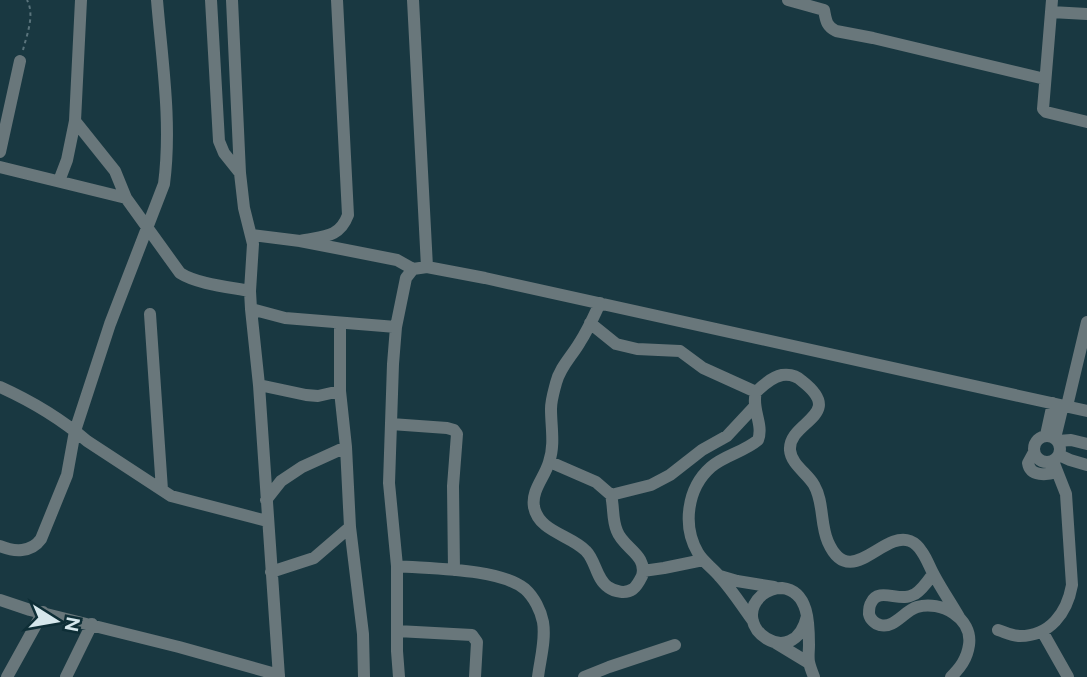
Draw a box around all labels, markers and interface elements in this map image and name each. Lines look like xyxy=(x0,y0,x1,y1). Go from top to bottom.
north arrow xyxy=(21,586,91,656)
text: N xyxy=(60,615,85,634)

